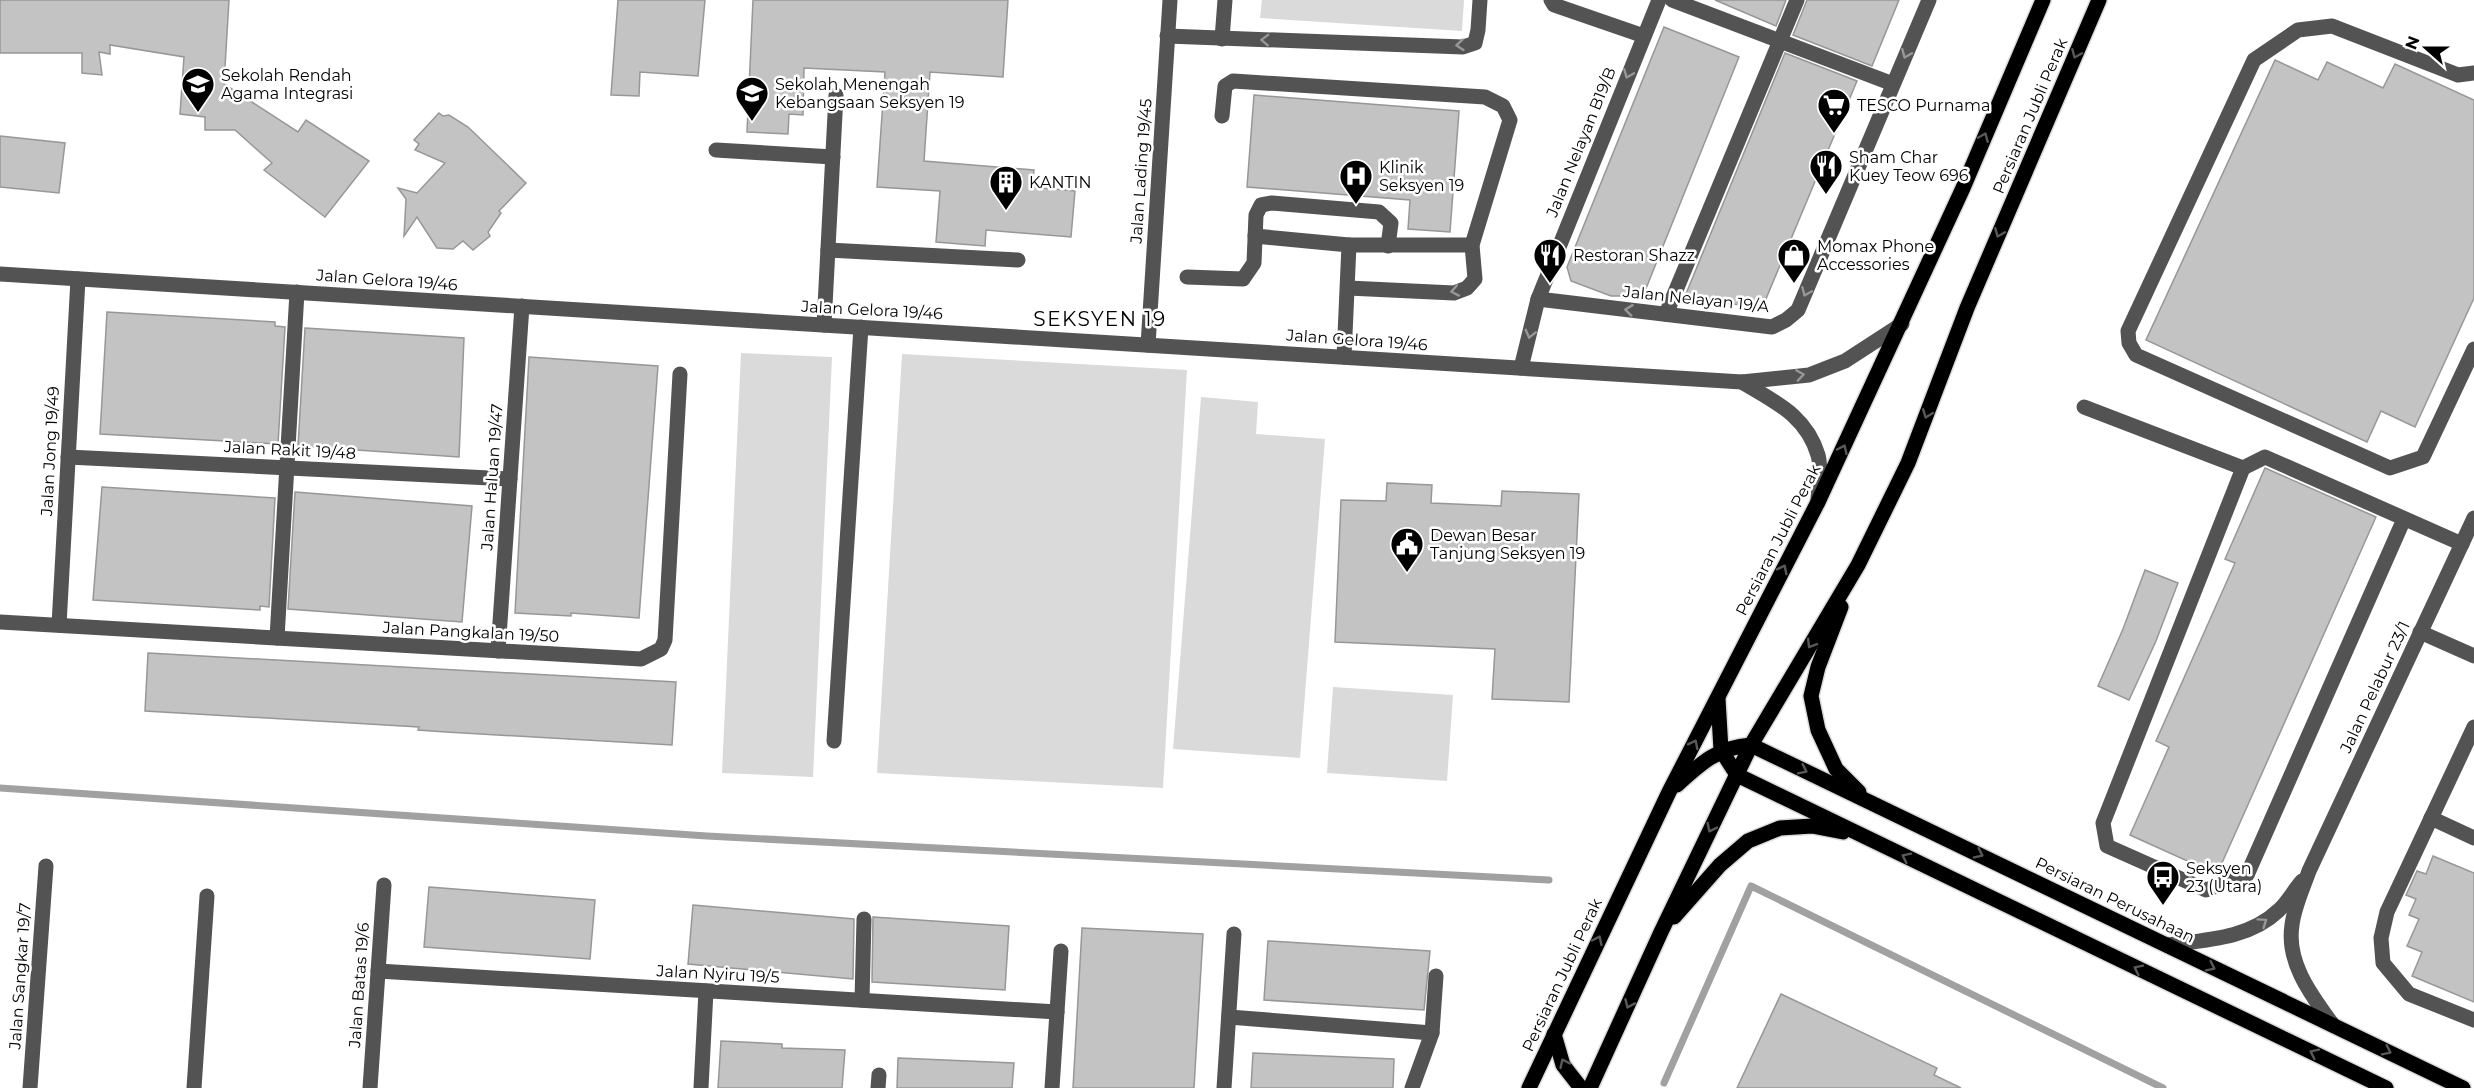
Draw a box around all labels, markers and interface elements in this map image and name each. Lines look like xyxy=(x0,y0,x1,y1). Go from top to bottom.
north arrow xyxy=(2396,18,2456,78)
text: N xyxy=(2401,33,2424,52)
one-way arrow xyxy=(1261,34,1270,46)
street label: Persiaran Jubli Perak xyxy=(1989,35,2072,197)
one-way arrow xyxy=(1455,38,1465,51)
one-way arrow xyxy=(1901,47,1913,58)
one-way arrow xyxy=(2071,47,2083,58)
street label: Jalan Nelayan B19/B xyxy=(1542,64,1620,221)
school or university icon: Sekolah Rendah Agama Integrasi xyxy=(180,66,216,113)
place label: Sekolah Rendah Agama Integrasi xyxy=(221,66,353,103)
one-way arrow xyxy=(1623,67,1635,78)
school or university icon: Sekolah Menengah Kebangsaan Seksyen 19 xyxy=(734,75,770,122)
place label: Sekolah Menengah Kebangsaan Seksyen 19 xyxy=(775,75,965,112)
supermarket icon: TESCO Purnama xyxy=(1816,87,1852,134)
place label: TESCO Purnama xyxy=(1857,96,1990,115)
street label: Jalan Lading 19/45 xyxy=(1126,98,1156,245)
one-way arrow xyxy=(1977,133,1989,144)
restaurant icon: Sham Char Kuey Teow 696 xyxy=(1808,148,1844,195)
place label: Sham Char Kuey Teow 696 xyxy=(1849,148,1969,185)
hospital icon: Klinik Seksyen 19 xyxy=(1338,158,1374,205)
place label: Klinik Seksyen 19 xyxy=(1379,158,1464,195)
building icon: KANTIN xyxy=(988,164,1024,211)
place label: KANTIN xyxy=(1029,173,1091,192)
one-way arrow xyxy=(1994,227,2006,238)
restaurant icon: Restoran Shazz xyxy=(1532,237,1568,284)
shop icon: Momax Phone Accessories xyxy=(1776,237,1812,284)
place label: Momax Phone Accessories xyxy=(1817,237,1934,274)
place label: Restoran Shazz xyxy=(1573,246,1695,265)
street label: Jalan Gelora 19/46 xyxy=(315,266,459,294)
street label: Jalan Nelayan 19/A xyxy=(1621,282,1770,316)
one-way arrow xyxy=(1450,284,1460,297)
one-way arrow xyxy=(1801,285,1813,296)
street label: Jalan Gelora 19/46 xyxy=(800,297,944,323)
one-way arrow xyxy=(1625,304,1634,317)
district label: SEKSYEN 19 xyxy=(1033,307,1167,331)
street label: Jalan Gelora 19/46 xyxy=(1285,326,1429,354)
one-way arrow xyxy=(1524,329,1537,339)
one-way arrow xyxy=(1796,370,1805,382)
street label: Jalan Jong 19/49 xyxy=(37,386,63,517)
street label: Jalan Haluan 19/47 xyxy=(477,403,507,552)
one-way arrow xyxy=(1921,408,1934,419)
street label: Jalan Rakit 19/48 xyxy=(223,437,356,463)
one-way arrow xyxy=(1836,444,1848,455)
street label: Persiaran Jubli Perak xyxy=(1732,461,1825,619)
public building icon: Dewan Besar Tanjung Seksyen 19 xyxy=(1389,526,1425,573)
place label: Dewan Besar Tanjung Seksyen 19 xyxy=(1430,526,1585,563)
one-way arrow xyxy=(1776,565,1787,576)
street label: Jalan Pangkalan 19/50 xyxy=(381,618,560,646)
street label: Jalan Pelabur 23/1 xyxy=(2336,618,2414,757)
one-way arrow xyxy=(1806,638,1818,648)
one-way arrow xyxy=(1686,740,1698,751)
one-way arrow xyxy=(1797,762,1808,774)
one-way arrow xyxy=(1707,821,1719,832)
one-way arrow xyxy=(1973,847,1984,859)
one-way arrow xyxy=(1901,852,1912,864)
street label: Persiaran Perusahaan xyxy=(2032,853,2198,947)
bus stop icon: Seksyen 23 (Utara) xyxy=(2145,859,2181,906)
place label: Seksyen 23 (Utara) xyxy=(2186,859,2262,896)
street label: Persiaran Jubli Perak xyxy=(1518,895,1606,1055)
street label: Jalan Sangkar 19/7 xyxy=(5,902,35,1051)
one-way arrow xyxy=(2257,918,2268,929)
street label: Jalan Batas 19/6 xyxy=(345,922,373,1049)
one-way arrow xyxy=(1591,935,1603,946)
one-way arrow xyxy=(2205,959,2216,971)
street label: Jalan Nyiru 19/5 xyxy=(655,961,780,987)
one-way arrow xyxy=(2134,964,2145,976)
one-way arrow xyxy=(1624,998,1636,1009)
one-way arrow xyxy=(2381,1044,2392,1056)
one-way arrow xyxy=(2309,1049,2320,1061)
one-way arrow xyxy=(1559,1058,1571,1069)

